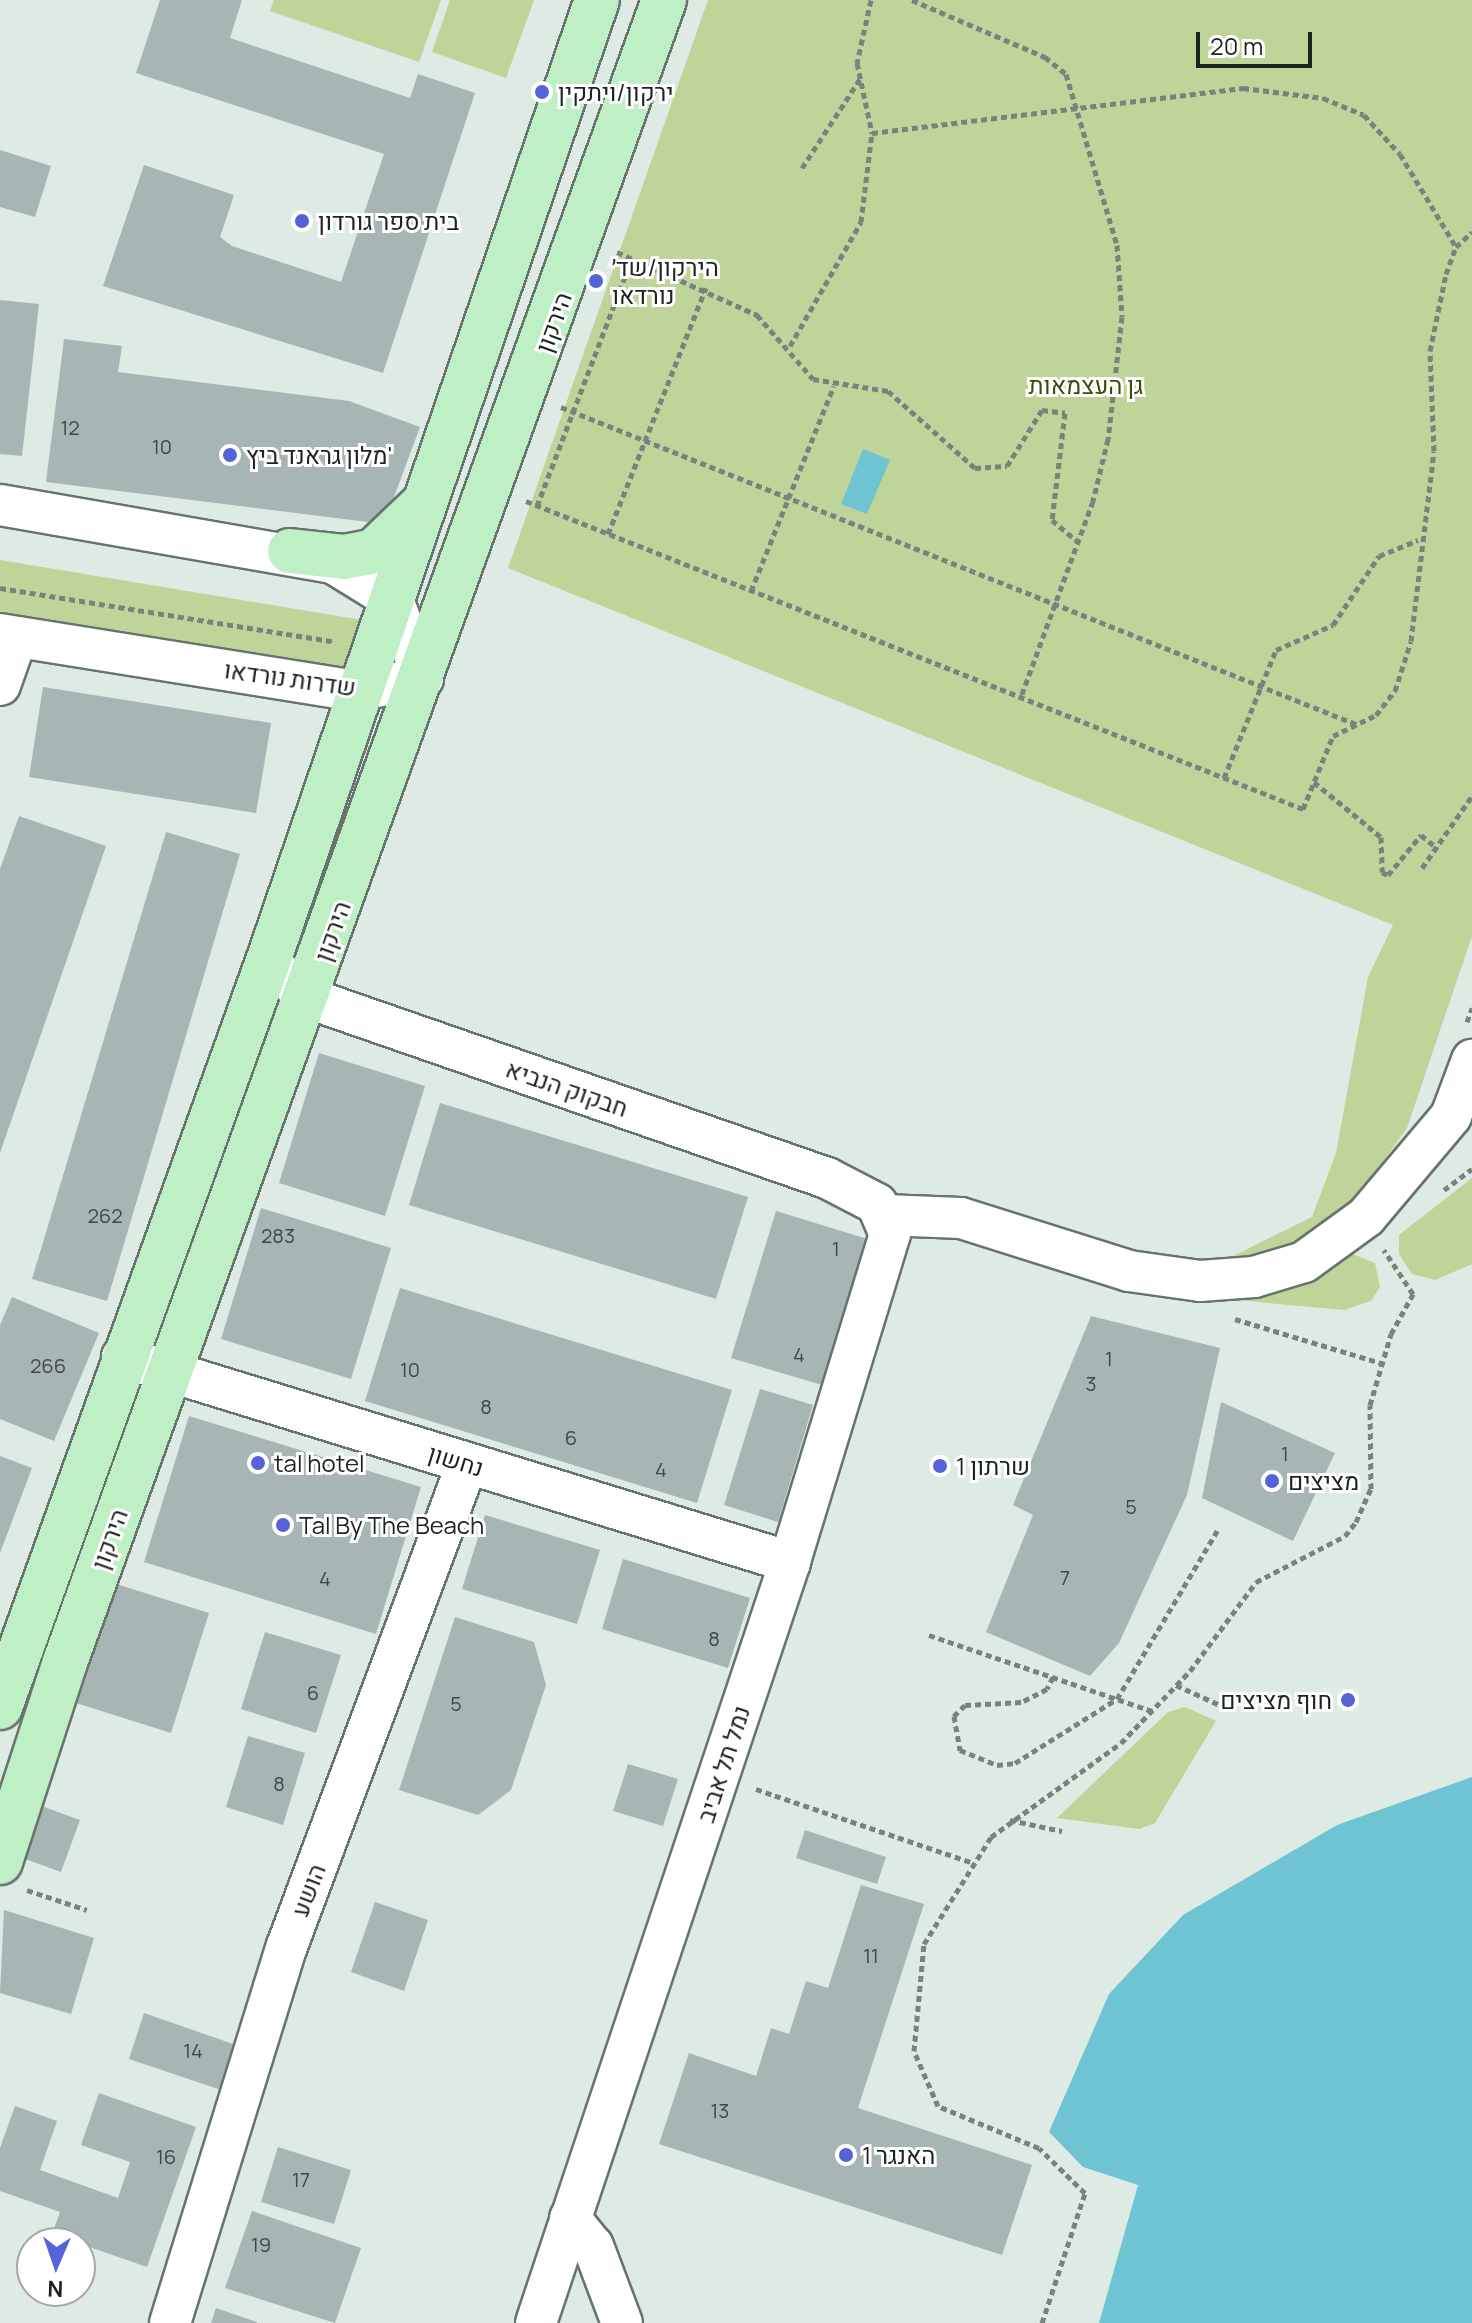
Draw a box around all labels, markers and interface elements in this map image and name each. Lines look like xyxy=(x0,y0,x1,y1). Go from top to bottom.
scale bar xyxy=(1200,16,1316,66)
text: 20 m xyxy=(1210,29,1263,62)
place label: ירקון/ויתקין xyxy=(558,78,674,106)
marker: ירקון/ויתקין xyxy=(533,83,551,101)
place label: בית ספר גורדון xyxy=(318,207,459,235)
marker: בית ספר גורדון xyxy=(293,212,311,230)
place label: הירקון/שד׳ נורדאו xyxy=(612,253,719,309)
marker: הירקון/שד׳ נורדאו xyxy=(587,272,605,290)
street label: הירקון xyxy=(529,288,577,356)
park label: גן העצמאות xyxy=(1029,371,1143,399)
house number: 12 xyxy=(60,415,80,439)
house number: 10 xyxy=(152,434,172,458)
place label: מלון גראנד ביץ' xyxy=(246,441,393,469)
marker: מלון גראנד ביץ' xyxy=(221,446,239,464)
street label: שדרות נורדאו xyxy=(222,655,358,701)
street label: הירקון xyxy=(308,897,356,965)
street label: חבקוק הנביא xyxy=(502,1054,632,1122)
house number: 262 xyxy=(87,1203,123,1227)
house number: 283 xyxy=(261,1223,295,1247)
house number: 1 xyxy=(832,1236,840,1260)
house number: 4 xyxy=(793,1342,805,1366)
house number: 1 xyxy=(1105,1346,1113,1370)
house number: 266 xyxy=(30,1353,66,1377)
house number: 10 xyxy=(400,1357,420,1381)
house number: 3 xyxy=(1085,1371,1097,1395)
house number: 8 xyxy=(480,1394,492,1418)
house number: 6 xyxy=(565,1425,577,1449)
street label: נחשון xyxy=(425,1438,487,1482)
house number: 1 xyxy=(1281,1441,1289,1465)
place label: tal hotel xyxy=(274,1449,365,1477)
place label: שרתון 1 xyxy=(956,1452,1030,1480)
marker: tal hotel xyxy=(249,1454,267,1472)
house number: 4 xyxy=(655,1457,667,1481)
marker: שרתון 1 xyxy=(931,1457,949,1475)
place label: מציצים xyxy=(1288,1467,1359,1495)
marker: מציצים xyxy=(1263,1472,1281,1490)
house number: 5 xyxy=(1125,1494,1137,1518)
street label: הירקון xyxy=(85,1505,133,1573)
place label: Tal By The Beach xyxy=(299,1511,484,1539)
marker: Tal By The Beach xyxy=(274,1516,292,1534)
house number: 7 xyxy=(1060,1565,1070,1589)
house number: 4 xyxy=(319,1566,331,1590)
house number: 8 xyxy=(708,1626,720,1650)
house number: 6 xyxy=(307,1680,319,1704)
place label: חוף מציצים xyxy=(1220,1686,1332,1714)
house number: 5 xyxy=(450,1691,462,1715)
marker: חוף מציצים xyxy=(1339,1691,1357,1709)
street label: נמל תל אביב xyxy=(691,1702,755,1826)
house number: 8 xyxy=(273,1771,285,1795)
street label: הושע xyxy=(285,1860,331,1920)
house number: 11 xyxy=(863,1943,879,1967)
house number: 14 xyxy=(183,2038,203,2062)
house number: 13 xyxy=(711,2098,729,2122)
place label: האנגר 1 xyxy=(862,2141,935,2169)
house number: 16 xyxy=(156,2144,176,2168)
marker: האנגר 1 xyxy=(837,2146,855,2164)
house number: 17 xyxy=(292,2167,310,2191)
north arrow xyxy=(16,2227,96,2307)
house number: 19 xyxy=(251,2232,271,2256)
text: N xyxy=(47,2274,64,2304)

